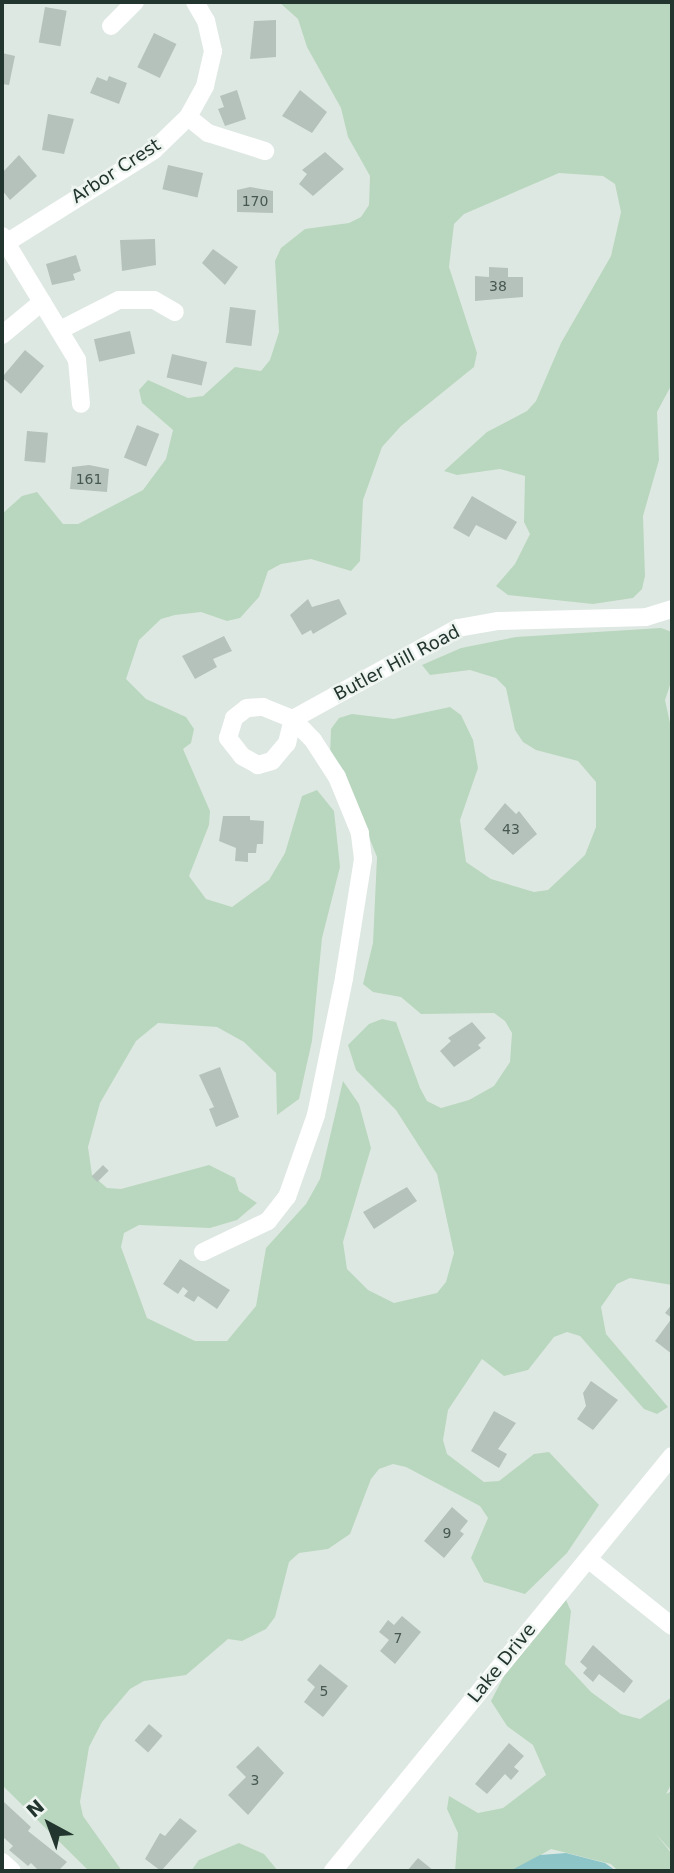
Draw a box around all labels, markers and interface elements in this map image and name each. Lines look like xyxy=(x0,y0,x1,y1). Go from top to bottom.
street label: Arbor Crest xyxy=(67,134,165,208)
house number: 170 xyxy=(242,193,268,209)
house number: 38 xyxy=(489,278,507,294)
house number: 161 xyxy=(76,471,102,487)
street label: Butler Hill Road xyxy=(330,621,464,705)
house number: 43 xyxy=(502,821,520,837)
house number: 9 xyxy=(443,1525,451,1541)
street label: Lake Drive xyxy=(464,1619,540,1707)
house number: 7 xyxy=(394,1630,402,1646)
house number: 5 xyxy=(320,1683,328,1699)
house number: 3 xyxy=(251,1772,259,1788)
north arrow xyxy=(14,1789,84,1859)
text: N xyxy=(22,1795,48,1822)

